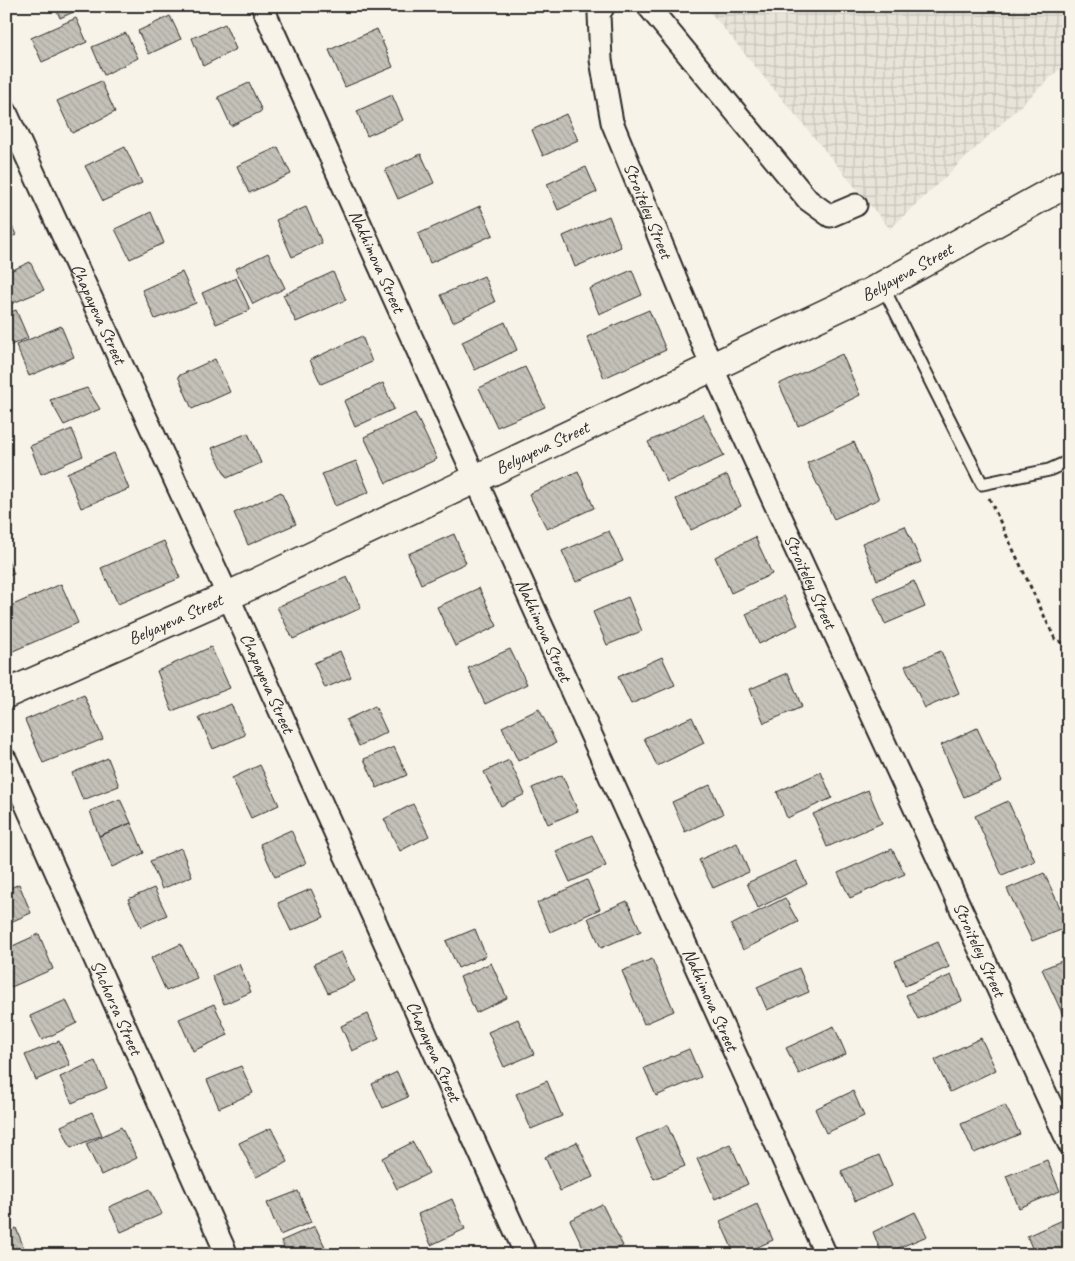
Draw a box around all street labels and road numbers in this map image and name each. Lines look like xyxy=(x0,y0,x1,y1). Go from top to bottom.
street label: Stroiteley Street xyxy=(619,159,678,263)
street label: Nakhimova Street xyxy=(345,206,411,318)
street label: Belyayeva Street xyxy=(858,237,958,306)
street label: Chapayeva Street xyxy=(66,260,132,369)
street label: Belyayeva Street xyxy=(492,415,594,479)
street label: Stroiteley Street xyxy=(779,531,843,634)
street label: Nakhimova Street xyxy=(511,576,577,687)
street label: Belyayeva Street xyxy=(125,588,228,650)
street label: Chapayeva Street xyxy=(235,629,300,738)
street label: Stroiteley Street xyxy=(948,899,1012,1002)
street label: Nakhimova Street xyxy=(678,945,744,1056)
street label: Shchorsa Street xyxy=(86,957,148,1060)
street label: Chapayeva Street xyxy=(402,998,467,1107)

